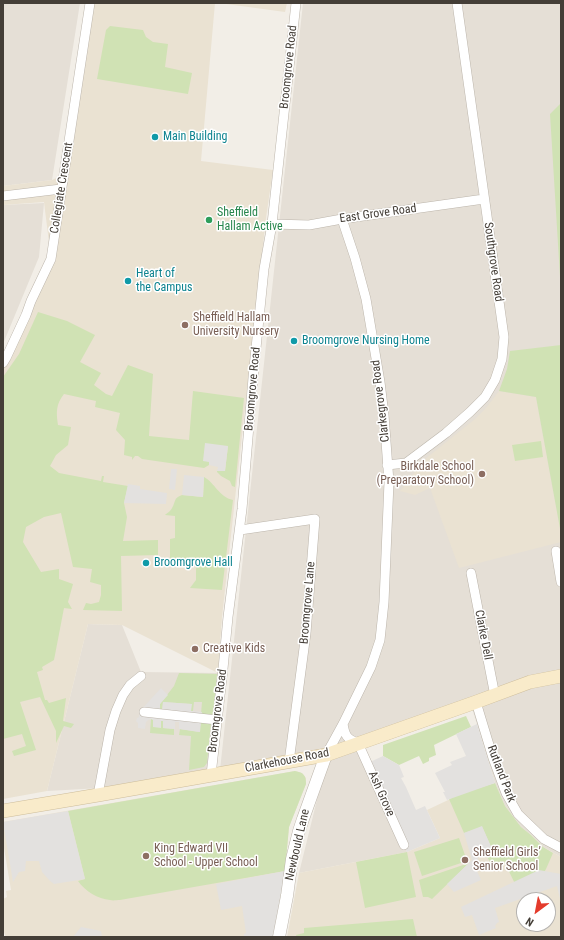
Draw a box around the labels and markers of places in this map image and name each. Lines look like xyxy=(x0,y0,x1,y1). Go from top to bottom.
place label: Main Building xyxy=(163,130,227,144)
marker: Main Building xyxy=(150,132,160,142)
place label: Sheffield Hallam Active xyxy=(217,206,283,234)
marker: Sheffield Hallam Active xyxy=(204,215,214,225)
place label: Heart of the Campus xyxy=(136,267,193,295)
marker: Heart of the Campus xyxy=(123,276,133,286)
place label: Sheffield Hallam University Nursery xyxy=(193,311,279,339)
marker: Sheffield Hallam University Nursery xyxy=(180,320,190,330)
place label: Broomgrove Nursing Home xyxy=(302,334,430,348)
marker: Broomgrove Nursing Home xyxy=(289,336,299,346)
place label: Birkdale School (Preparatory School) xyxy=(376,460,474,488)
marker: Birkdale School (Preparatory School) xyxy=(477,469,487,479)
place label: Broomgrove Hall xyxy=(154,556,233,570)
marker: Broomgrove Hall xyxy=(141,558,151,568)
place label: Creative Kids xyxy=(203,642,265,656)
marker: Creative Kids xyxy=(190,644,200,654)
place label: King Edward VII School - Upper School xyxy=(154,842,258,870)
place label: Sheffield Girls’ Senior School xyxy=(473,846,541,874)
marker: King Edward VII School - Upper School xyxy=(141,851,151,861)
marker: Sheffield Girls’ Senior School xyxy=(460,855,470,865)

